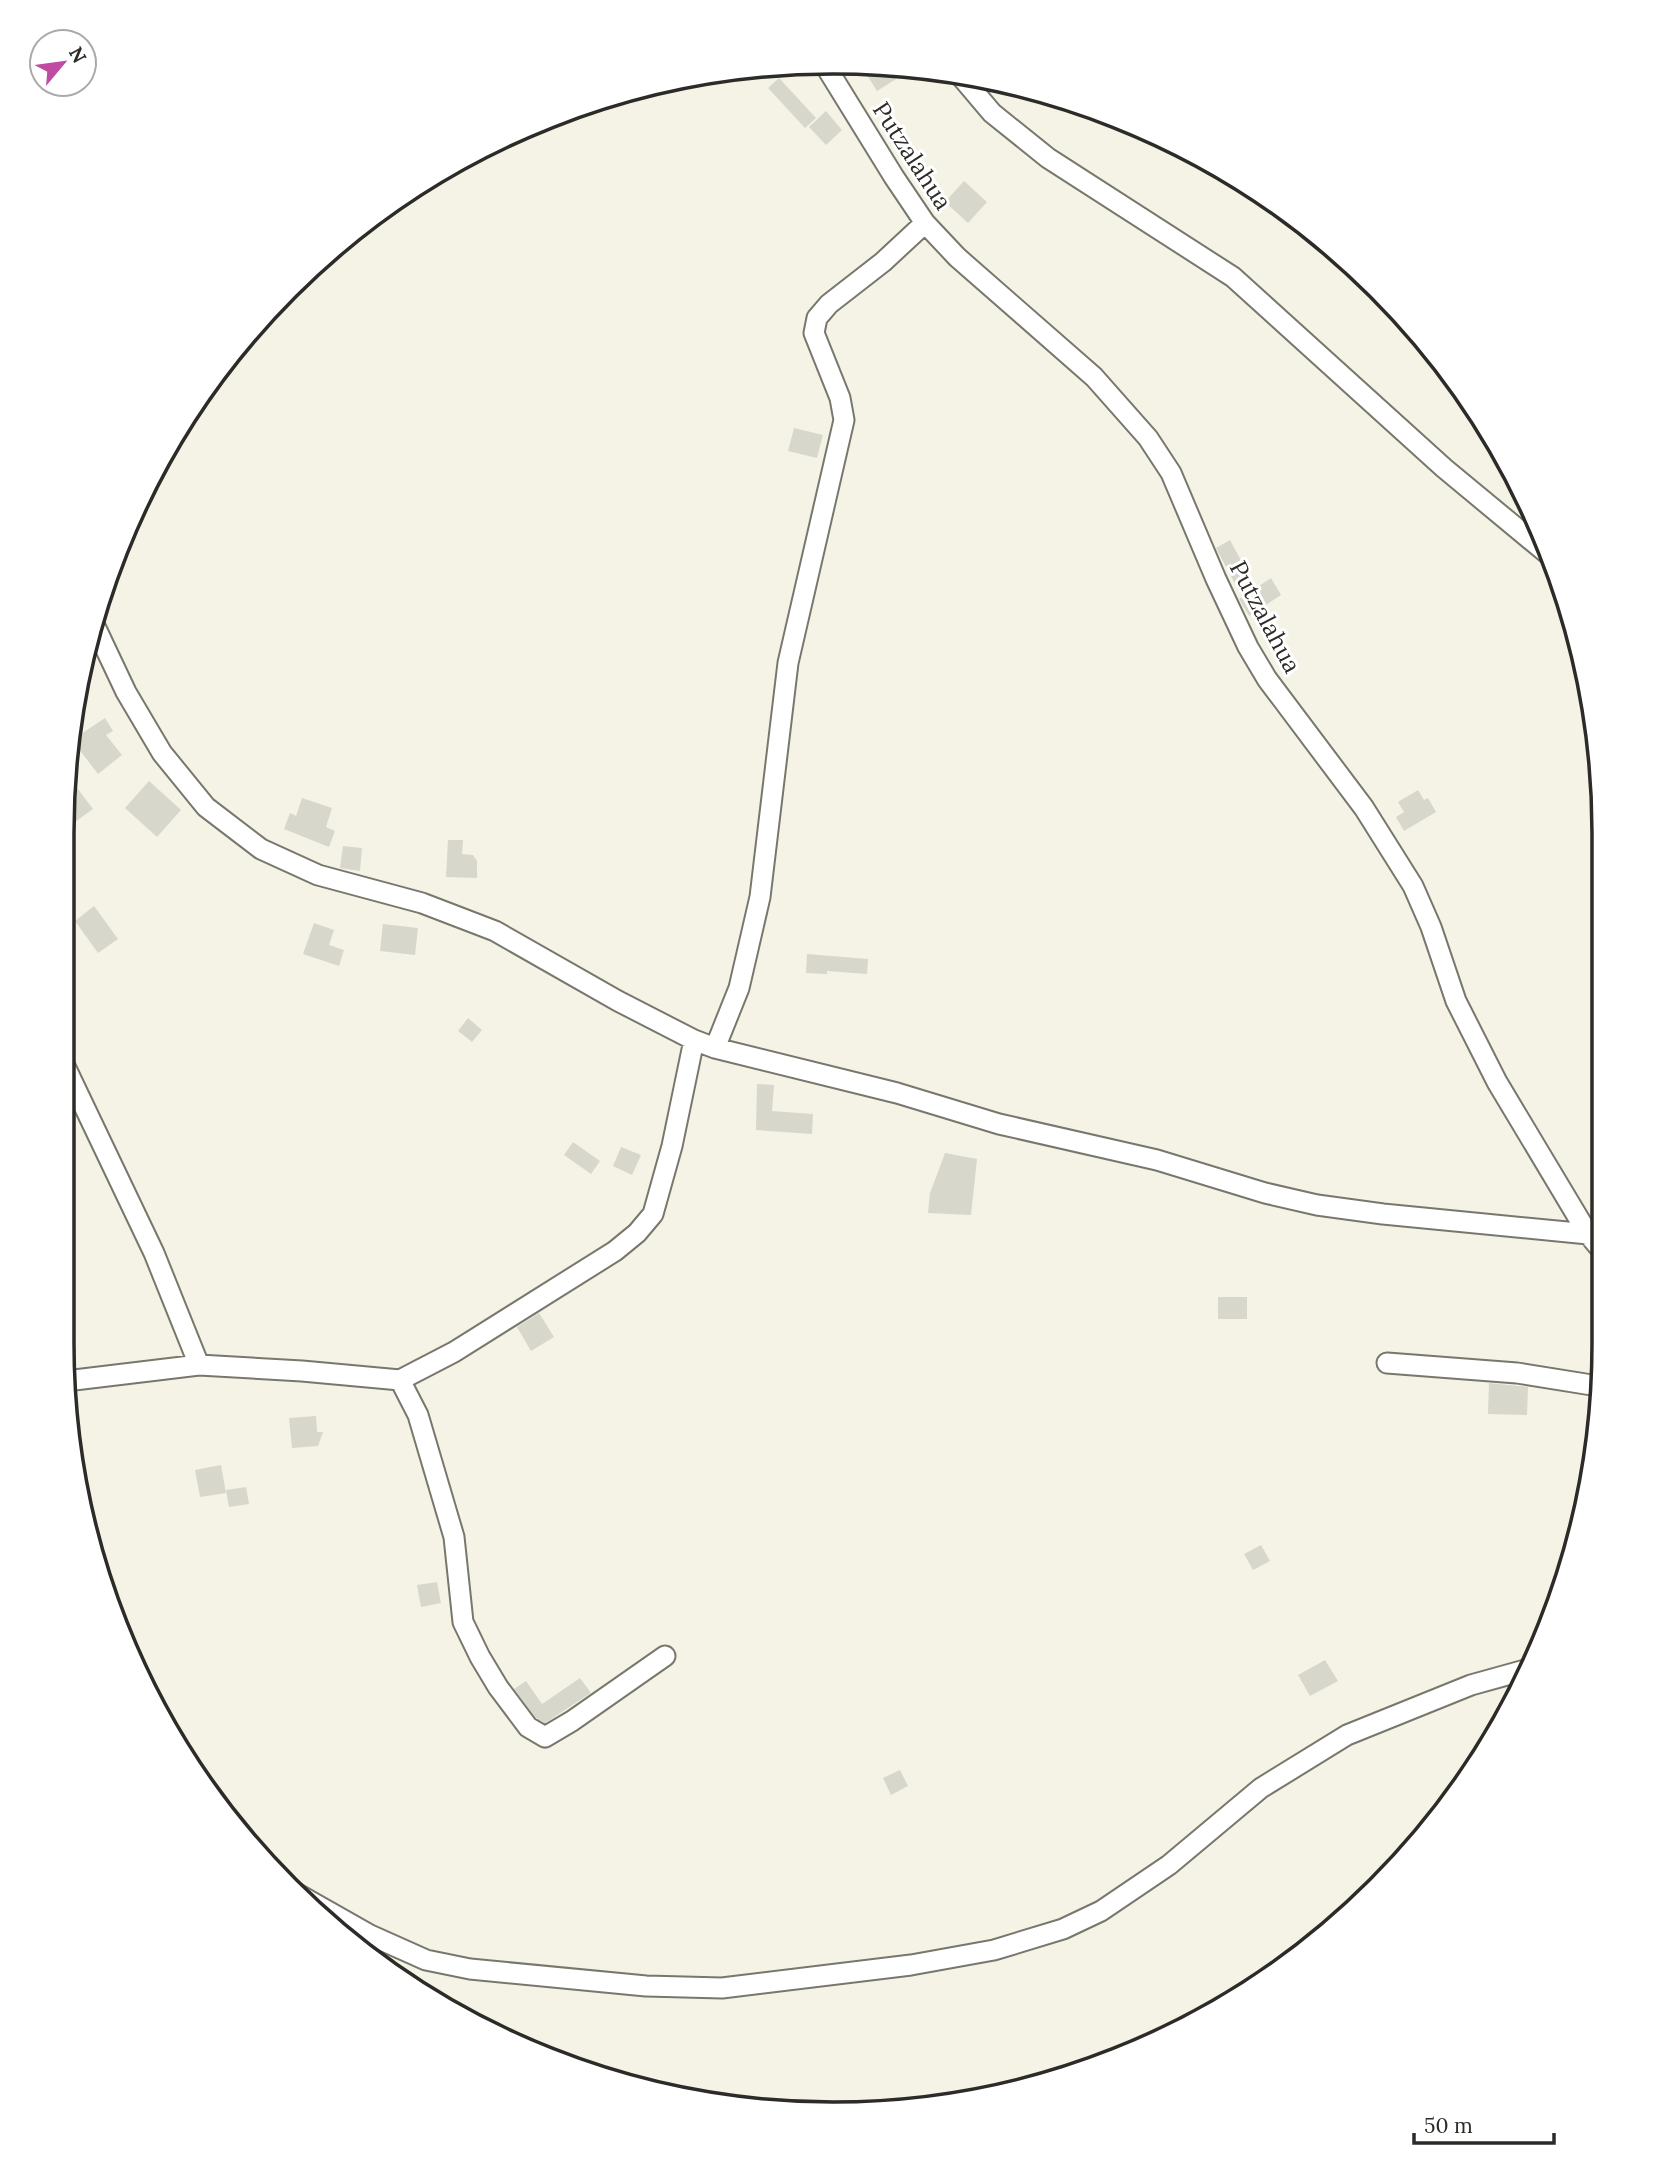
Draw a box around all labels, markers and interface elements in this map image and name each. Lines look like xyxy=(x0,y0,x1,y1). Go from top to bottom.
north arrow xyxy=(28,28,98,98)
text: N xyxy=(64,43,92,67)
street label: Putzalahua xyxy=(866,96,959,216)
street label: Putzalahua xyxy=(1223,555,1308,678)
scale bar xyxy=(1414,2102,1554,2146)
text: 50 m xyxy=(1424,2112,1473,2139)

